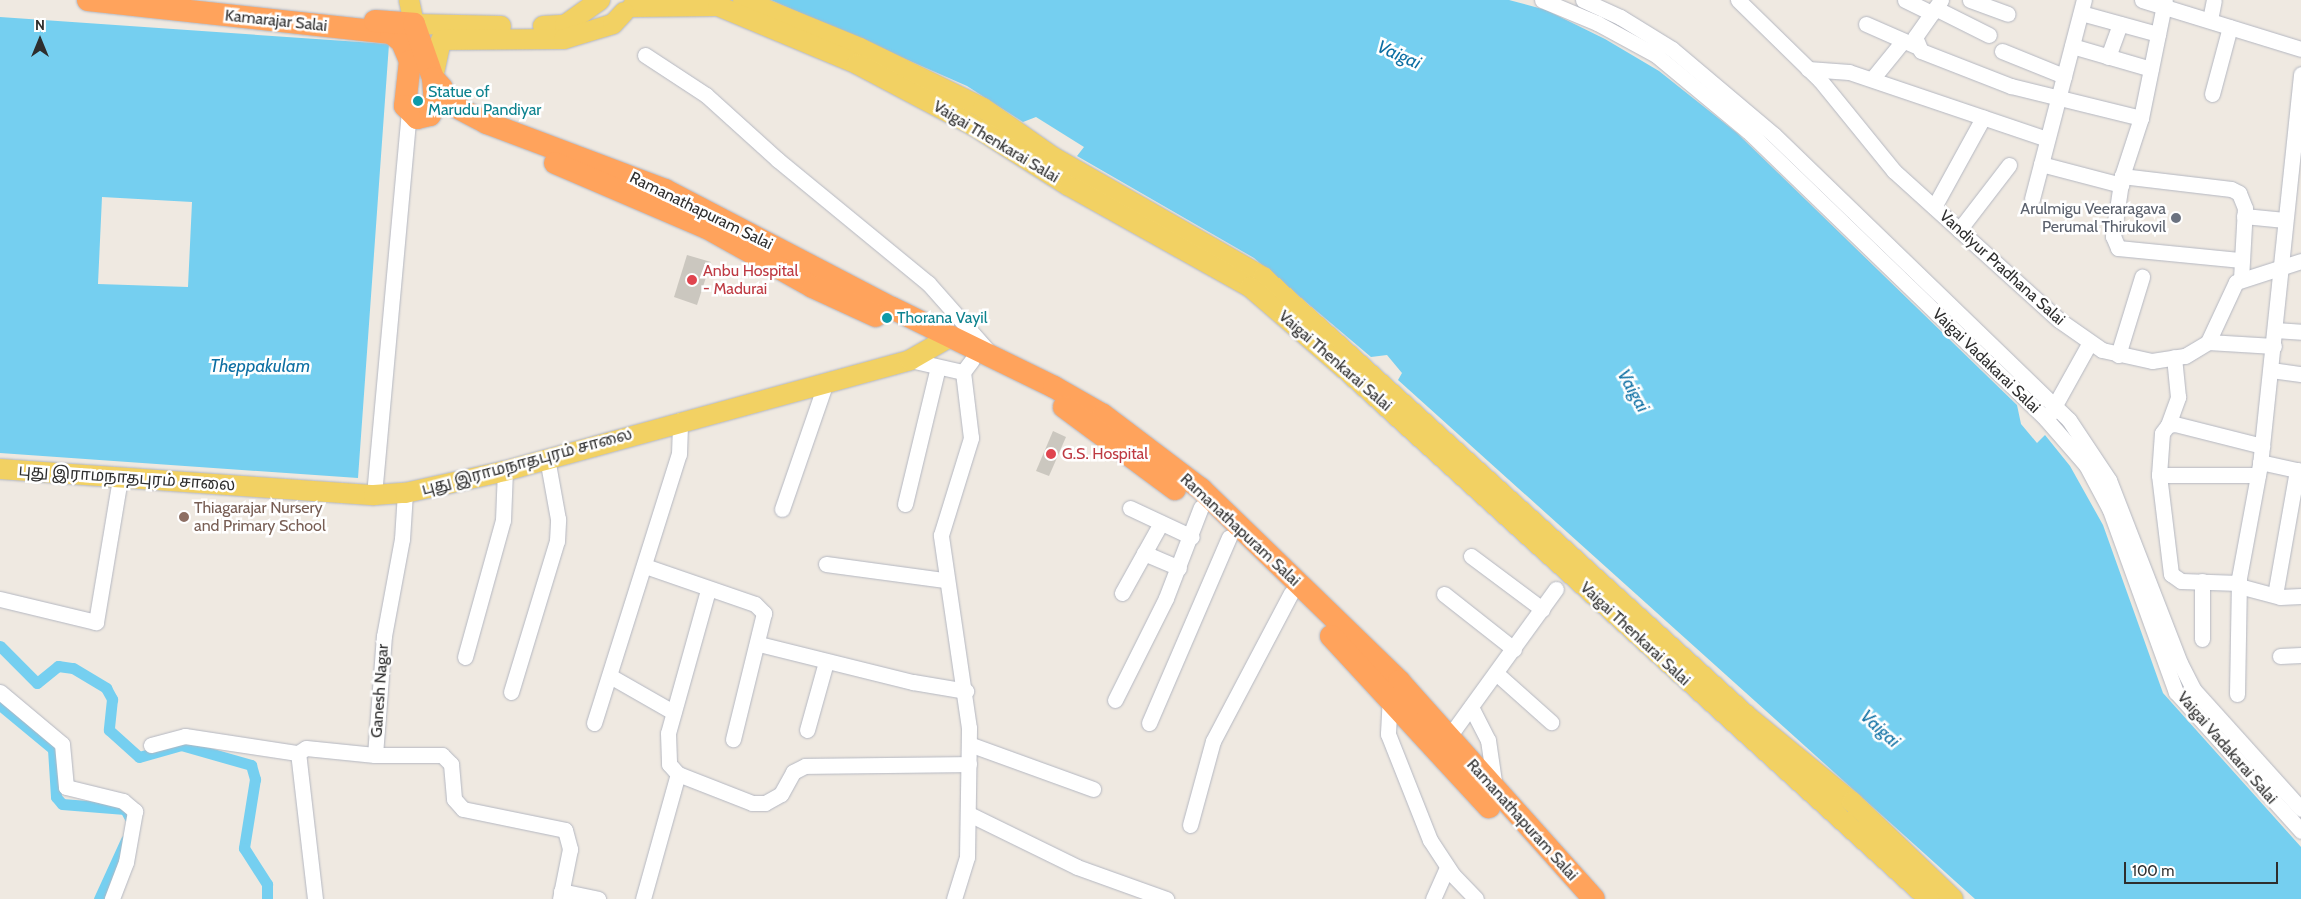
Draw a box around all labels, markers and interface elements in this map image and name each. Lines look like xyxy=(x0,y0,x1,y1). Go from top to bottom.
street label: Kamarajar Salai xyxy=(224,6,328,36)
north arrow xyxy=(15,15,65,65)
text: N xyxy=(35,16,45,34)
water label: Vaigai xyxy=(1374,36,1424,74)
place label: Statue of Marudu Pandiyar xyxy=(428,82,541,120)
marker: Statue of Marudu Pandiyar xyxy=(412,95,424,107)
street label: Vaigai Thenkarai Salai xyxy=(930,97,1062,187)
street label: Ramanathapuram Salai xyxy=(626,168,776,254)
place label: Arulmigu Veeraragava Perumal Thirukovil xyxy=(2020,199,2166,237)
street label: Vandiyur Pradhana Salai xyxy=(1935,207,2069,329)
marker: Arulmigu Veeraragava Perumal Thirukovil xyxy=(2170,212,2182,224)
place label: Anbu Hospital - Madurai xyxy=(703,261,798,299)
marker: Anbu Hospital - Madurai xyxy=(685,273,699,287)
street label: Vaigai Vadakarai Salai xyxy=(1928,305,2044,417)
street label: Vaigai Thenkarai Salai xyxy=(1275,307,1395,415)
place label: Thorana Vayil xyxy=(897,308,987,328)
marker: Thorana Vayil xyxy=(881,312,893,324)
water label: Theppakulam xyxy=(210,355,310,377)
water label: Vaigai xyxy=(1613,366,1653,416)
street label: புது இராமநாதபுரம் சாலை xyxy=(420,425,634,499)
place label: G.S. Hospital xyxy=(1062,444,1148,464)
marker: G.S. Hospital xyxy=(1044,447,1058,461)
street label: புது இராமநாதபுரம் சாலை xyxy=(18,461,236,495)
street label: Ramanathapuram Salai xyxy=(1176,470,1304,590)
place label: Thiagarajar Nursery and Primary School xyxy=(194,498,326,536)
marker: Thiagarajar Nursery and Primary School xyxy=(178,511,190,523)
street label: Vaigai Thenkarai Salai xyxy=(1576,578,1694,690)
street label: Ganesh Nagar xyxy=(367,643,393,739)
street label: Vaigai Vadakarai Salai xyxy=(2173,688,2281,808)
water label: Vaigai xyxy=(1856,706,1904,752)
street label: Ramanathapuram Salai xyxy=(1462,755,1582,885)
scale bar xyxy=(2126,852,2280,884)
text: 100 m xyxy=(2132,862,2174,880)

